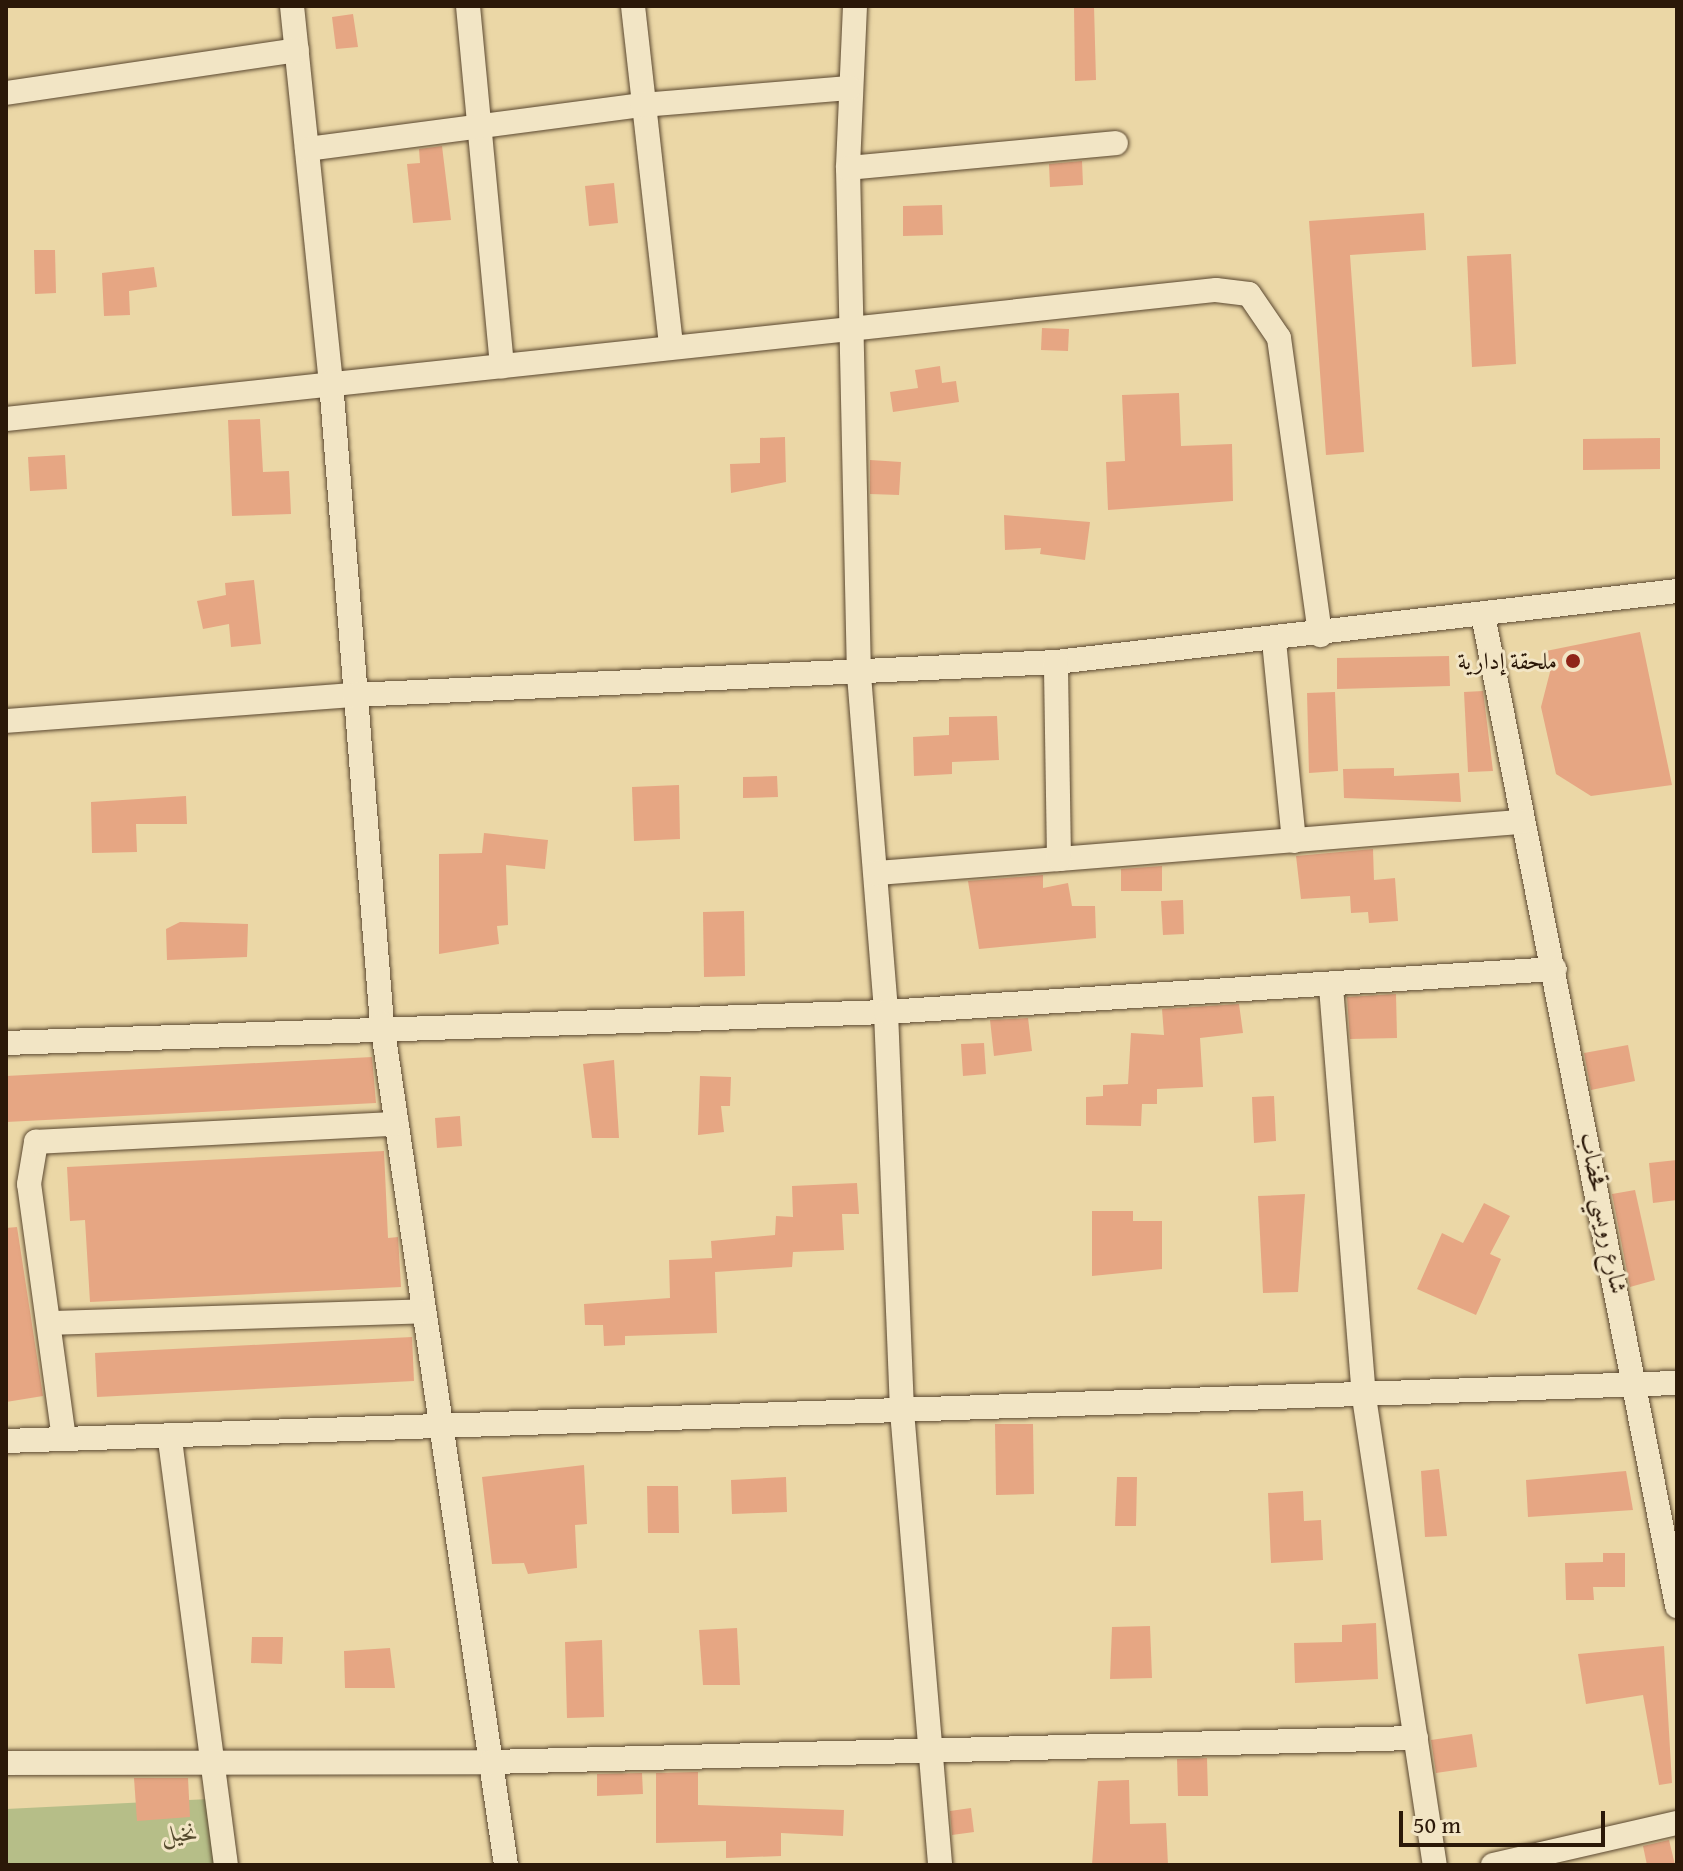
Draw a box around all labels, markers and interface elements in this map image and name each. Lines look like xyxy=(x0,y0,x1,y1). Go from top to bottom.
place label: ملحقة إدارية xyxy=(1457,647,1557,675)
marker: ملحقة إدارية xyxy=(1564,652,1582,670)
street label: شارع رويسي قحضاب xyxy=(1574,1130,1634,1296)
scale bar xyxy=(1403,1795,1609,1845)
text: 50 m xyxy=(1413,1807,1461,1842)
park label: نخيل xyxy=(162,1819,198,1847)

